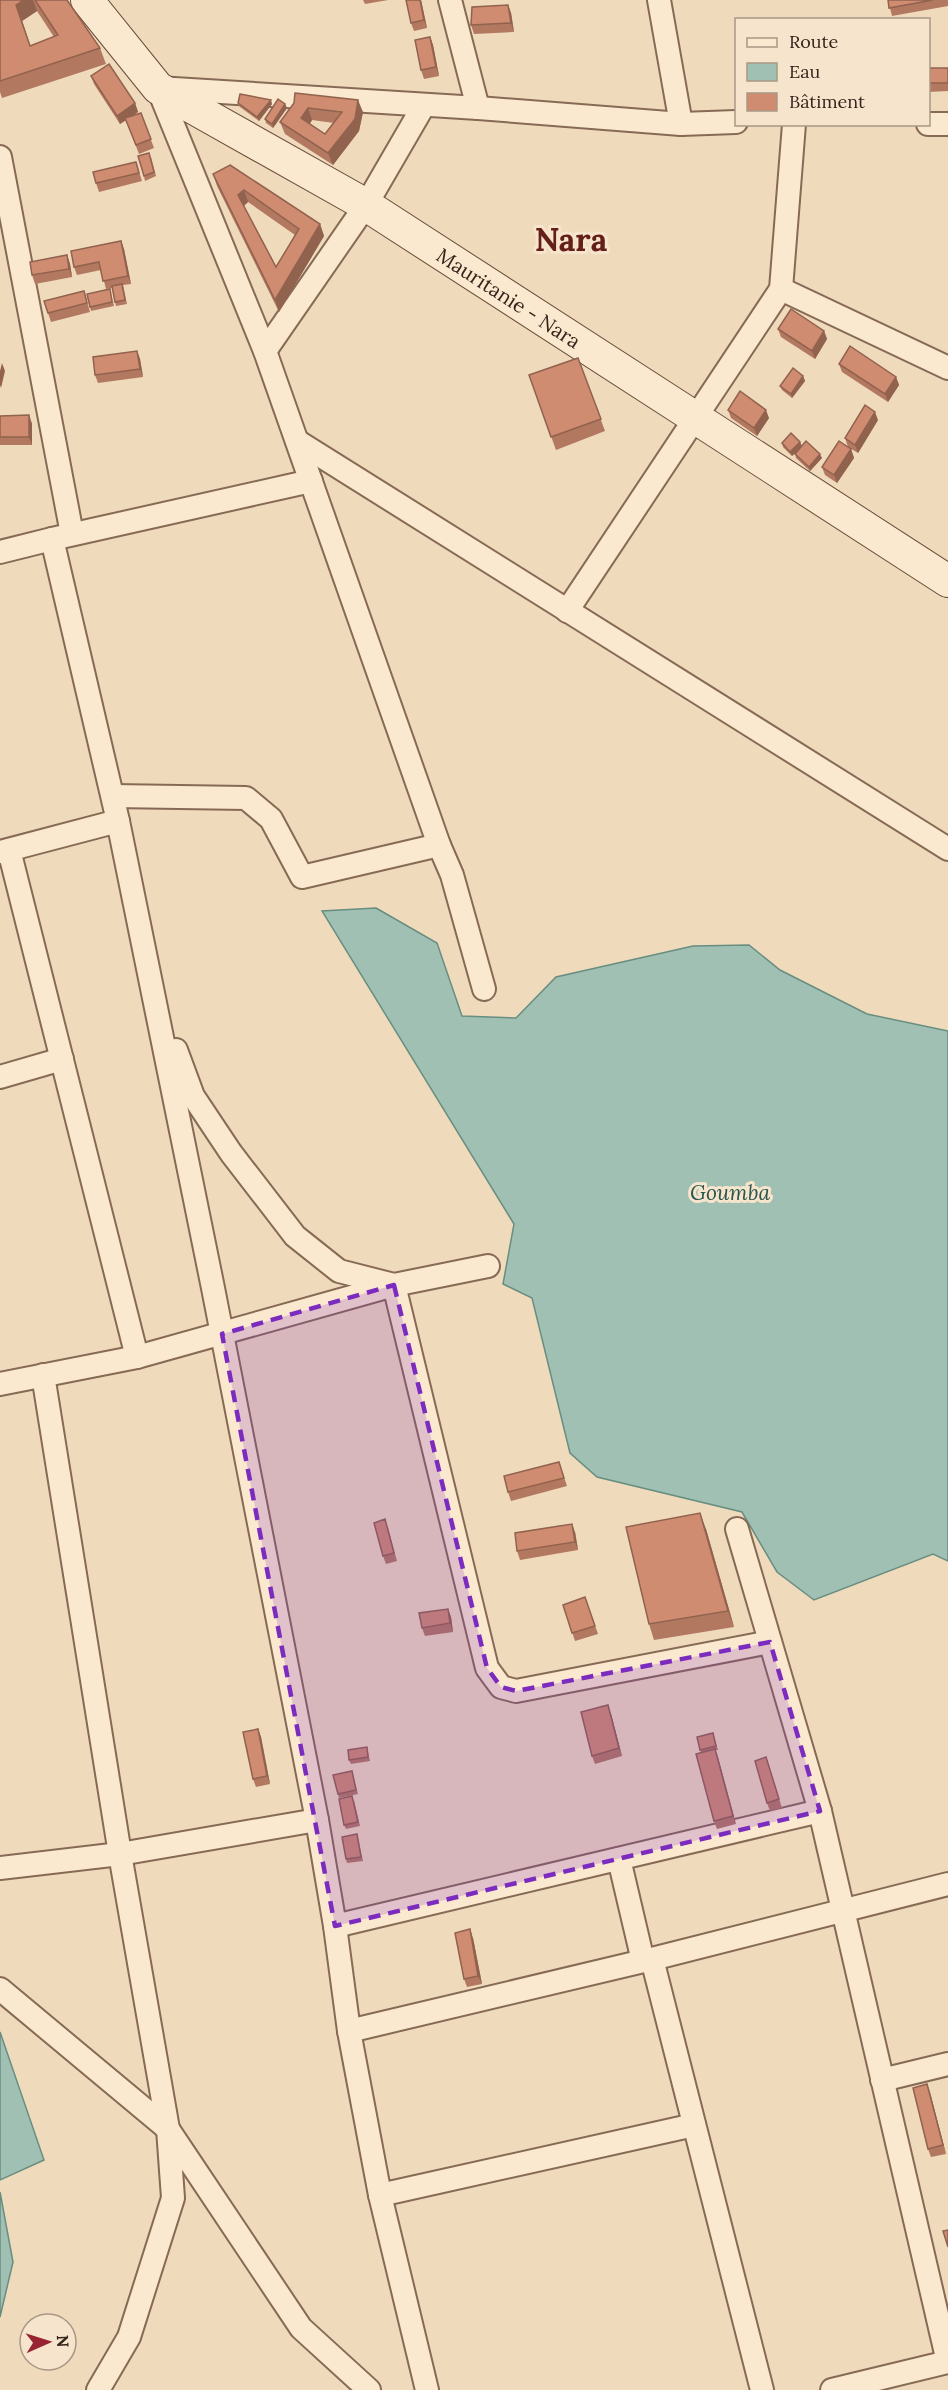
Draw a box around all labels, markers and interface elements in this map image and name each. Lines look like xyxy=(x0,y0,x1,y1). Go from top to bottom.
legend xyxy=(735,18,930,126)
text: Route xyxy=(789,30,838,53)
text: Eau xyxy=(789,60,820,83)
text: Bâtiment xyxy=(789,90,865,113)
district label: Nara xyxy=(535,219,608,260)
street label: Mauritanie - Nara xyxy=(432,242,586,353)
water label: Goumba xyxy=(690,1179,770,1206)
north arrow xyxy=(18,2312,78,2372)
text: N xyxy=(53,2335,73,2348)

